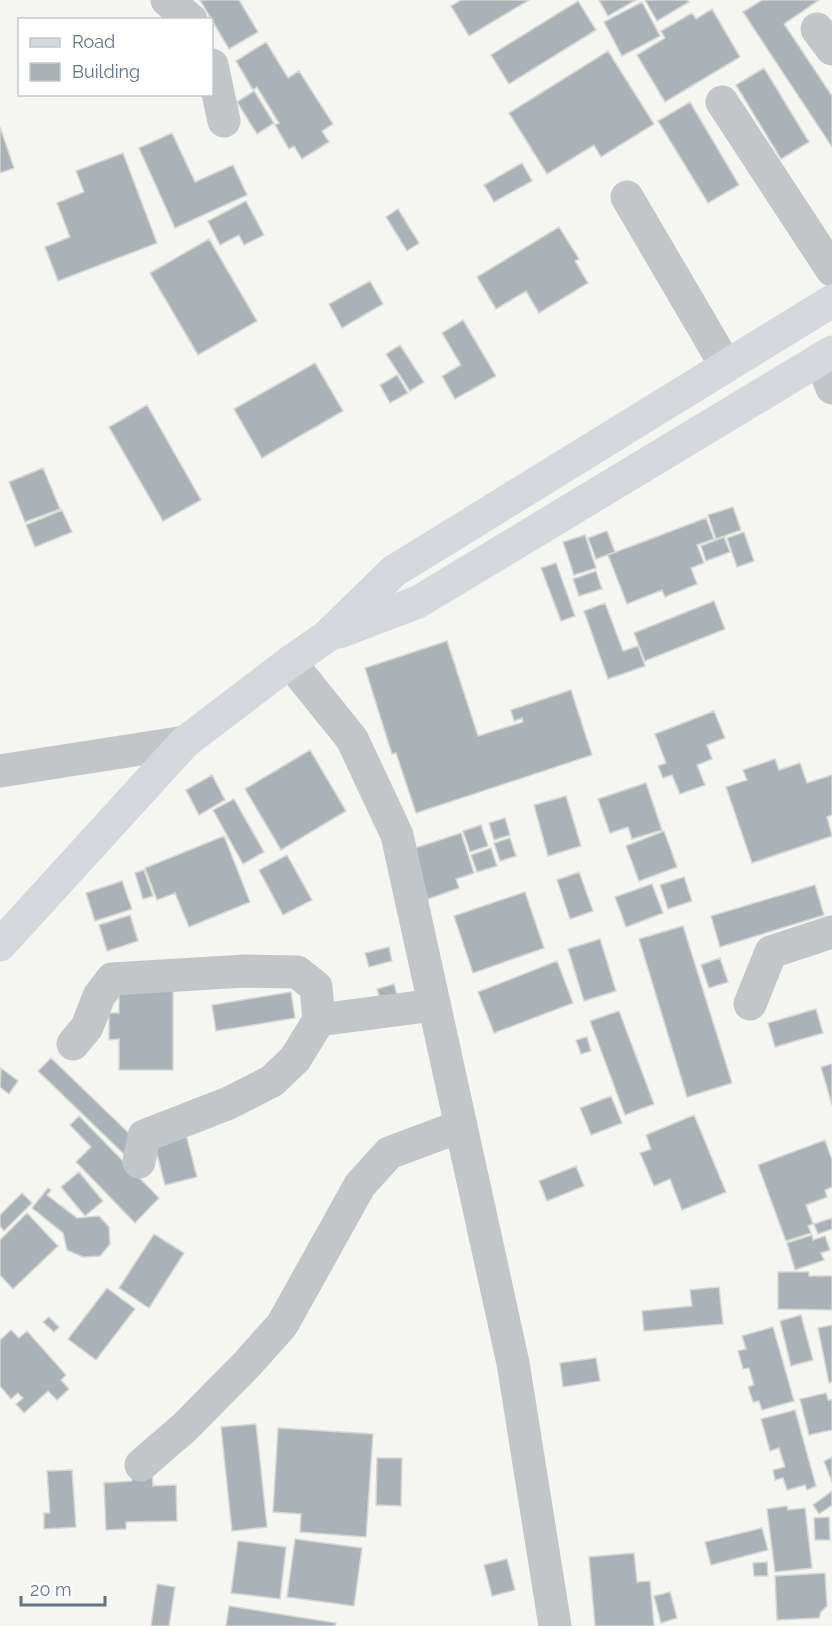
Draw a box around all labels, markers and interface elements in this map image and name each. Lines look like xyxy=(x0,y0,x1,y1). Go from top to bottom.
legend xyxy=(18,18,213,96)
text: Road xyxy=(72,31,115,52)
text: Building xyxy=(72,61,140,82)
scale bar xyxy=(21,1569,105,1607)
text: 20 m xyxy=(30,1579,72,1600)

